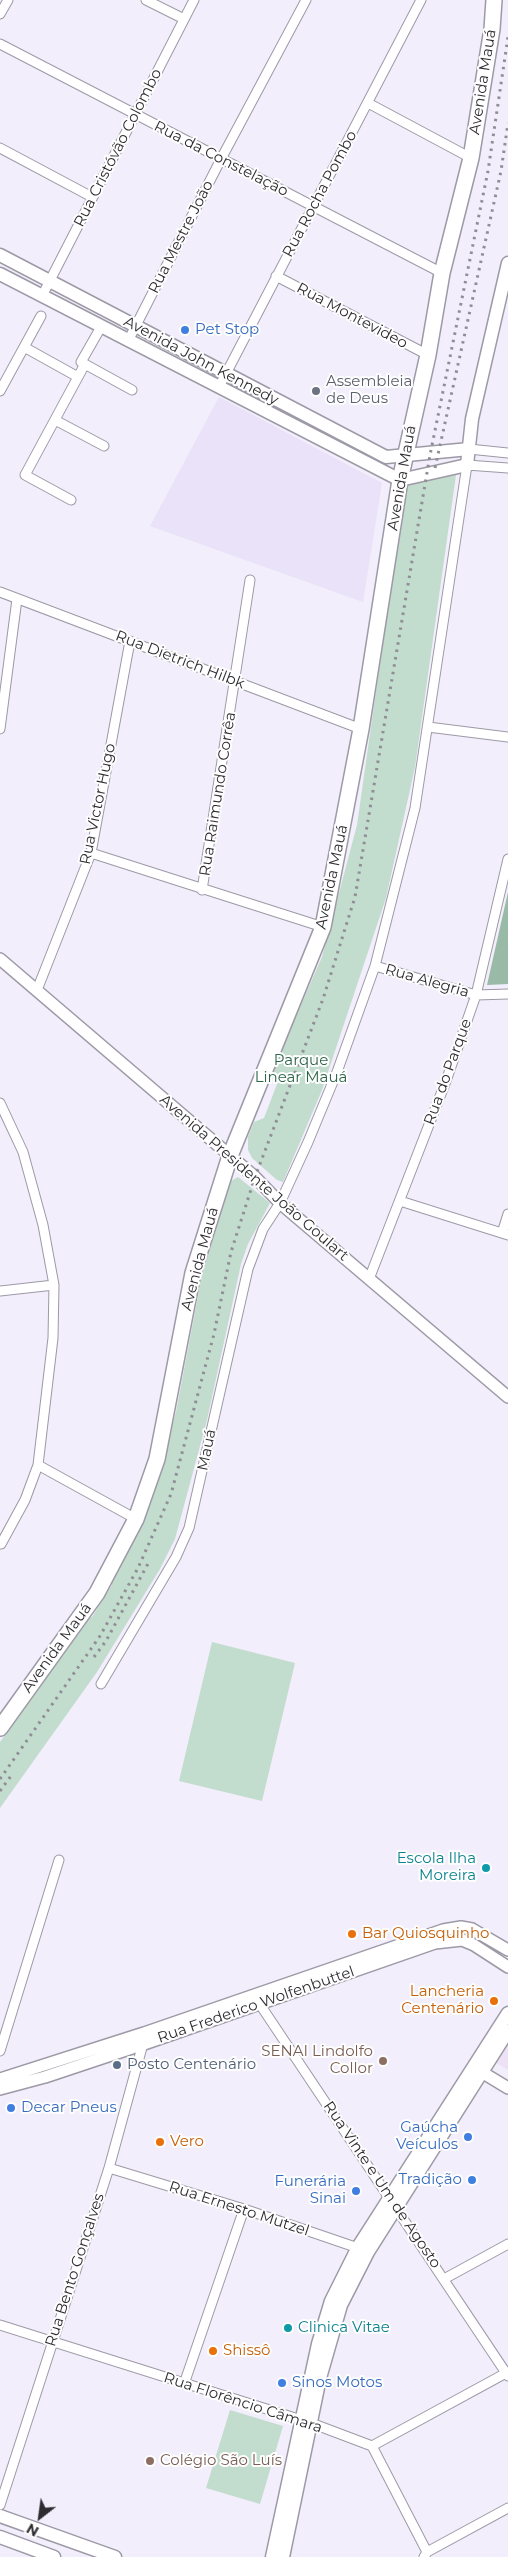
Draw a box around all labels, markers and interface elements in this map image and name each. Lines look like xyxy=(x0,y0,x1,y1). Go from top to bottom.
street label: Avenida Mauá xyxy=(466,28,500,136)
street label: Rua Cristóvão Colombo xyxy=(70,66,166,230)
street label: Rua da Constelação xyxy=(151,117,291,201)
street label: Rua Rocha Pombo xyxy=(279,128,361,260)
street label: Rua Mestre João xyxy=(145,177,217,297)
street label: Rua Montevideo xyxy=(293,279,411,353)
street label: Avenida John Kennedy xyxy=(121,313,281,409)
place label: Pet Stop xyxy=(195,321,259,339)
marker: Pet Stop xyxy=(179,324,191,336)
place label: Assembleia de Deus xyxy=(326,373,412,408)
marker: Assembleia de Deus xyxy=(310,385,322,397)
street label: Avenida Mauá xyxy=(384,424,420,532)
street label: Rua Dietrich Hilbk xyxy=(113,627,247,693)
street label: Rua Raimundo Corrêa xyxy=(196,711,240,877)
street label: Rua Victor Hugo xyxy=(76,742,120,866)
street label: Avenida Mauá xyxy=(312,823,352,931)
street label: Rua Alegria xyxy=(383,960,471,1002)
street label: Rua do Parque xyxy=(420,1016,476,1128)
park label: Parque Linear Mauá xyxy=(255,1052,347,1087)
street label: Avenida Presidente João Goulart xyxy=(156,1091,352,1265)
street label: Avenida Mauá xyxy=(178,1205,222,1313)
street label: Mauá xyxy=(194,1428,220,1472)
street label: Avenida Mauá xyxy=(18,1600,96,1696)
place label: Escola Ilha Moreira xyxy=(397,1850,476,1885)
marker: Escola Ilha Moreira xyxy=(480,1862,492,1874)
place label: Bar Quiosquinho xyxy=(362,1925,489,1943)
marker: Bar Quiosquinho xyxy=(346,1928,358,1940)
street label: Rua Frederico Wolfenbuttel xyxy=(155,1963,357,2047)
place label: Lancheria Centenário xyxy=(401,1983,484,2018)
marker: Lancheria Centenário xyxy=(488,1995,500,2007)
place label: SENAI Lindolfo Collor xyxy=(261,2043,373,2078)
marker: SENAI Lindolfo Collor xyxy=(377,2055,389,2067)
place label: Posto Centenário xyxy=(127,2056,256,2074)
marker: Posto Centenário xyxy=(111,2059,123,2071)
street label: Rua Vinte e Um de Agosto xyxy=(319,2098,445,2272)
place label: Decar Pneus xyxy=(21,2099,117,2117)
marker: Decar Pneus xyxy=(5,2102,17,2114)
place label: Gaúcha Veículos xyxy=(396,2119,458,2154)
marker: Gaúcha Veículos xyxy=(462,2131,474,2143)
place label: Vero xyxy=(170,2133,204,2151)
marker: Vero xyxy=(154,2136,166,2148)
place label: Tradição xyxy=(398,2171,462,2189)
place label: Funerária Sinai xyxy=(274,2173,346,2208)
marker: Tradição xyxy=(466,2174,478,2186)
street label: Rua Ernesto Mutzel xyxy=(167,2178,311,2240)
marker: Funerária Sinai xyxy=(350,2185,362,2197)
street label: Rua Bento Gonçalves xyxy=(42,2191,108,2349)
place label: Clinica Vitae xyxy=(298,2319,390,2337)
marker: Clinica Vitae xyxy=(282,2322,294,2334)
place label: Shissô xyxy=(223,2342,270,2360)
marker: Shissô xyxy=(207,2345,219,2357)
street label: Rua Florêncio Câmara xyxy=(161,2369,325,2437)
place label: Sinos Motos xyxy=(292,2374,382,2392)
marker: Sinos Motos xyxy=(276,2377,288,2389)
place label: Colégio São Luís xyxy=(160,2452,282,2470)
marker: Colégio São Luís xyxy=(144,2455,156,2467)
north arrow xyxy=(15,2492,65,2542)
text: N xyxy=(23,2519,42,2541)

